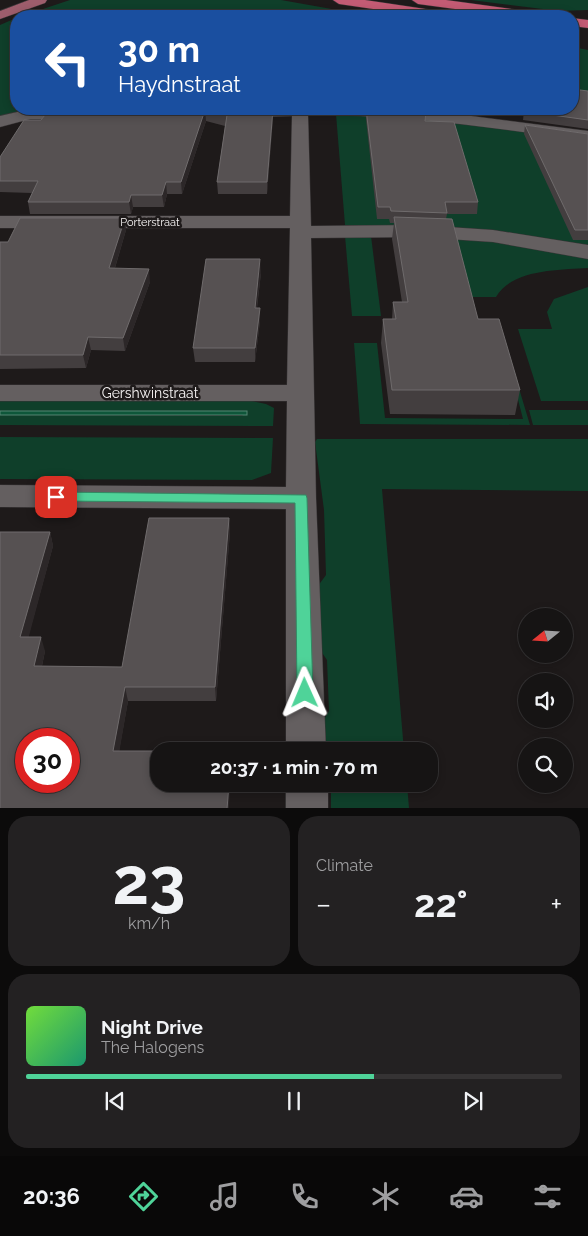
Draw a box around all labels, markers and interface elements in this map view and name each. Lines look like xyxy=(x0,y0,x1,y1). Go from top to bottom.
text: 30 m xyxy=(118,29,200,70)
icon: left xyxy=(35,30,100,95)
text: Haydnstraat xyxy=(118,71,241,97)
street label: Porterstraat xyxy=(120,216,180,229)
street label: Gershwinstraat xyxy=(102,385,199,401)
pin xyxy=(35,476,77,518)
icon: arrive xyxy=(42,483,70,511)
north arrow xyxy=(518,608,572,662)
map controls xyxy=(518,608,573,793)
position arrow xyxy=(278,666,330,718)
button: sound xyxy=(518,673,573,728)
speed limit sign: 30 xyxy=(15,728,80,793)
button: search xyxy=(518,738,573,793)
text: 20:37 · 1 min · 70 m xyxy=(210,756,378,778)
text: 23 xyxy=(113,843,185,919)
text: Climate xyxy=(316,856,373,875)
text: 22° xyxy=(414,881,467,926)
text: − xyxy=(316,888,331,921)
text: + xyxy=(550,888,562,921)
text: km/h xyxy=(128,914,170,933)
text: Night Drive xyxy=(101,1016,203,1038)
text: The Halogens xyxy=(101,1038,204,1057)
icon: previous xyxy=(101,1087,129,1115)
icon: pause xyxy=(280,1087,308,1115)
icon: next xyxy=(459,1087,487,1115)
icon: directions xyxy=(126,1179,161,1214)
icon: music xyxy=(207,1179,242,1214)
icon: phone xyxy=(287,1179,322,1214)
icon: climate xyxy=(368,1179,403,1214)
icon: car xyxy=(449,1179,484,1214)
icon: filters xyxy=(530,1179,565,1214)
text: 20:36 xyxy=(23,1183,80,1209)

